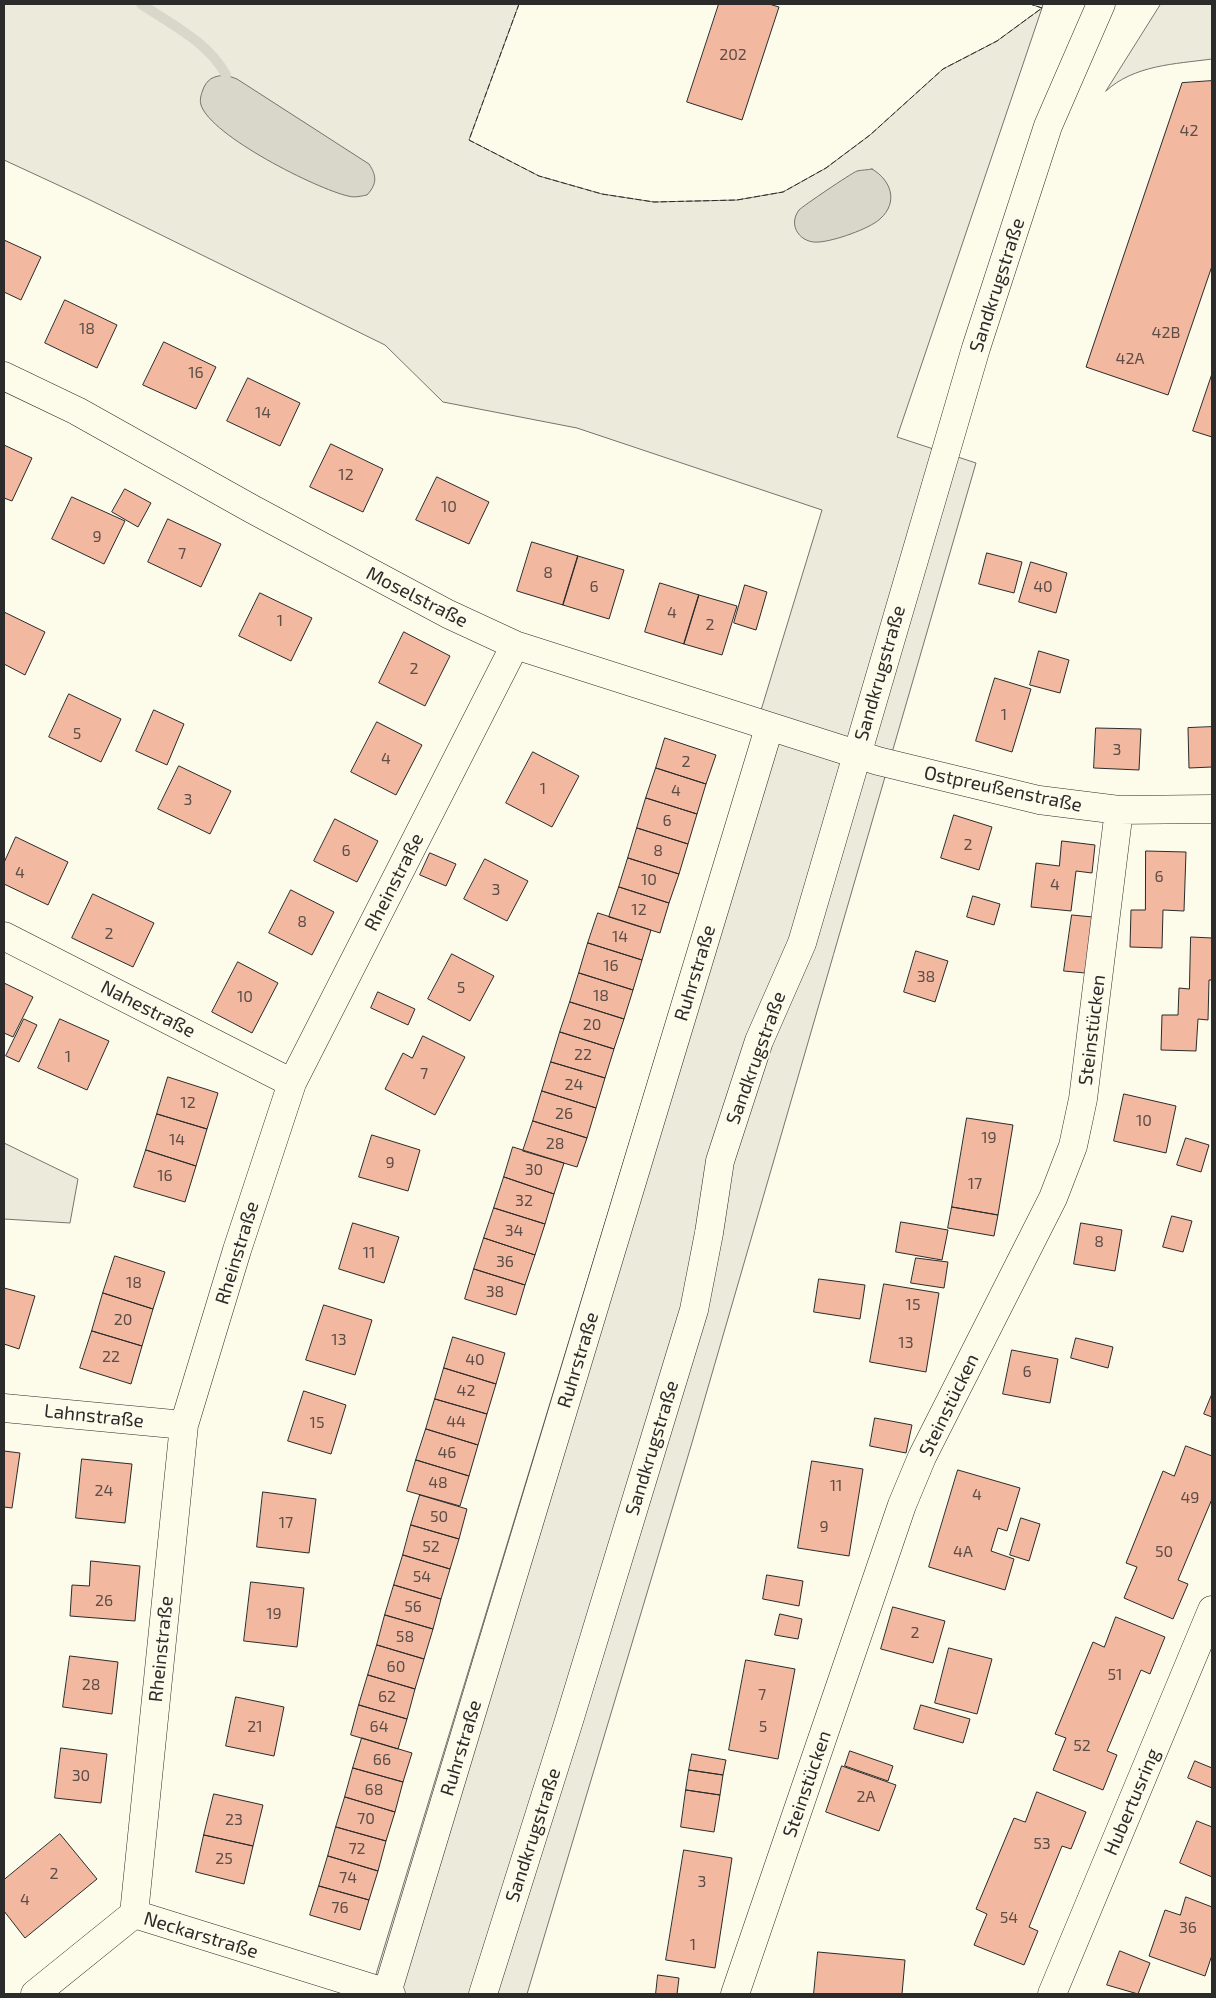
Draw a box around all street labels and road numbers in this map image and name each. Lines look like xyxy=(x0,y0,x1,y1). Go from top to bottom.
street label: Sandkrugstraße xyxy=(965,215,1029,355)
street label: Moselstraße xyxy=(362,562,472,632)
street label: Sandkrugstraße xyxy=(850,603,910,743)
street label: Ostpreußenstraße xyxy=(922,761,1084,817)
street label: Rheinstraße xyxy=(360,829,428,935)
street label: Ruhrstraße xyxy=(670,922,720,1024)
street label: Steinstücken xyxy=(1074,973,1110,1087)
street label: Nahestraße xyxy=(97,975,199,1043)
street label: Sandkrugstraße xyxy=(721,988,791,1128)
street label: Rheinstraße xyxy=(210,1199,264,1307)
street label: Ruhrstraße xyxy=(553,1309,603,1411)
street label: Steinstücken xyxy=(914,1350,984,1460)
street label: Sandkrugstraße xyxy=(621,1378,683,1518)
street label: Lahnstraße xyxy=(43,1399,145,1433)
street label: Rheinstraße xyxy=(144,1595,178,1703)
street label: Ruhrstraße xyxy=(436,1697,486,1799)
street label: Steinstücken xyxy=(778,1728,836,1840)
street label: Hubertusring xyxy=(1099,1745,1165,1859)
street label: Sandkrugstraße xyxy=(501,1765,565,1905)
street label: Neckarstraße xyxy=(141,1907,261,1963)

